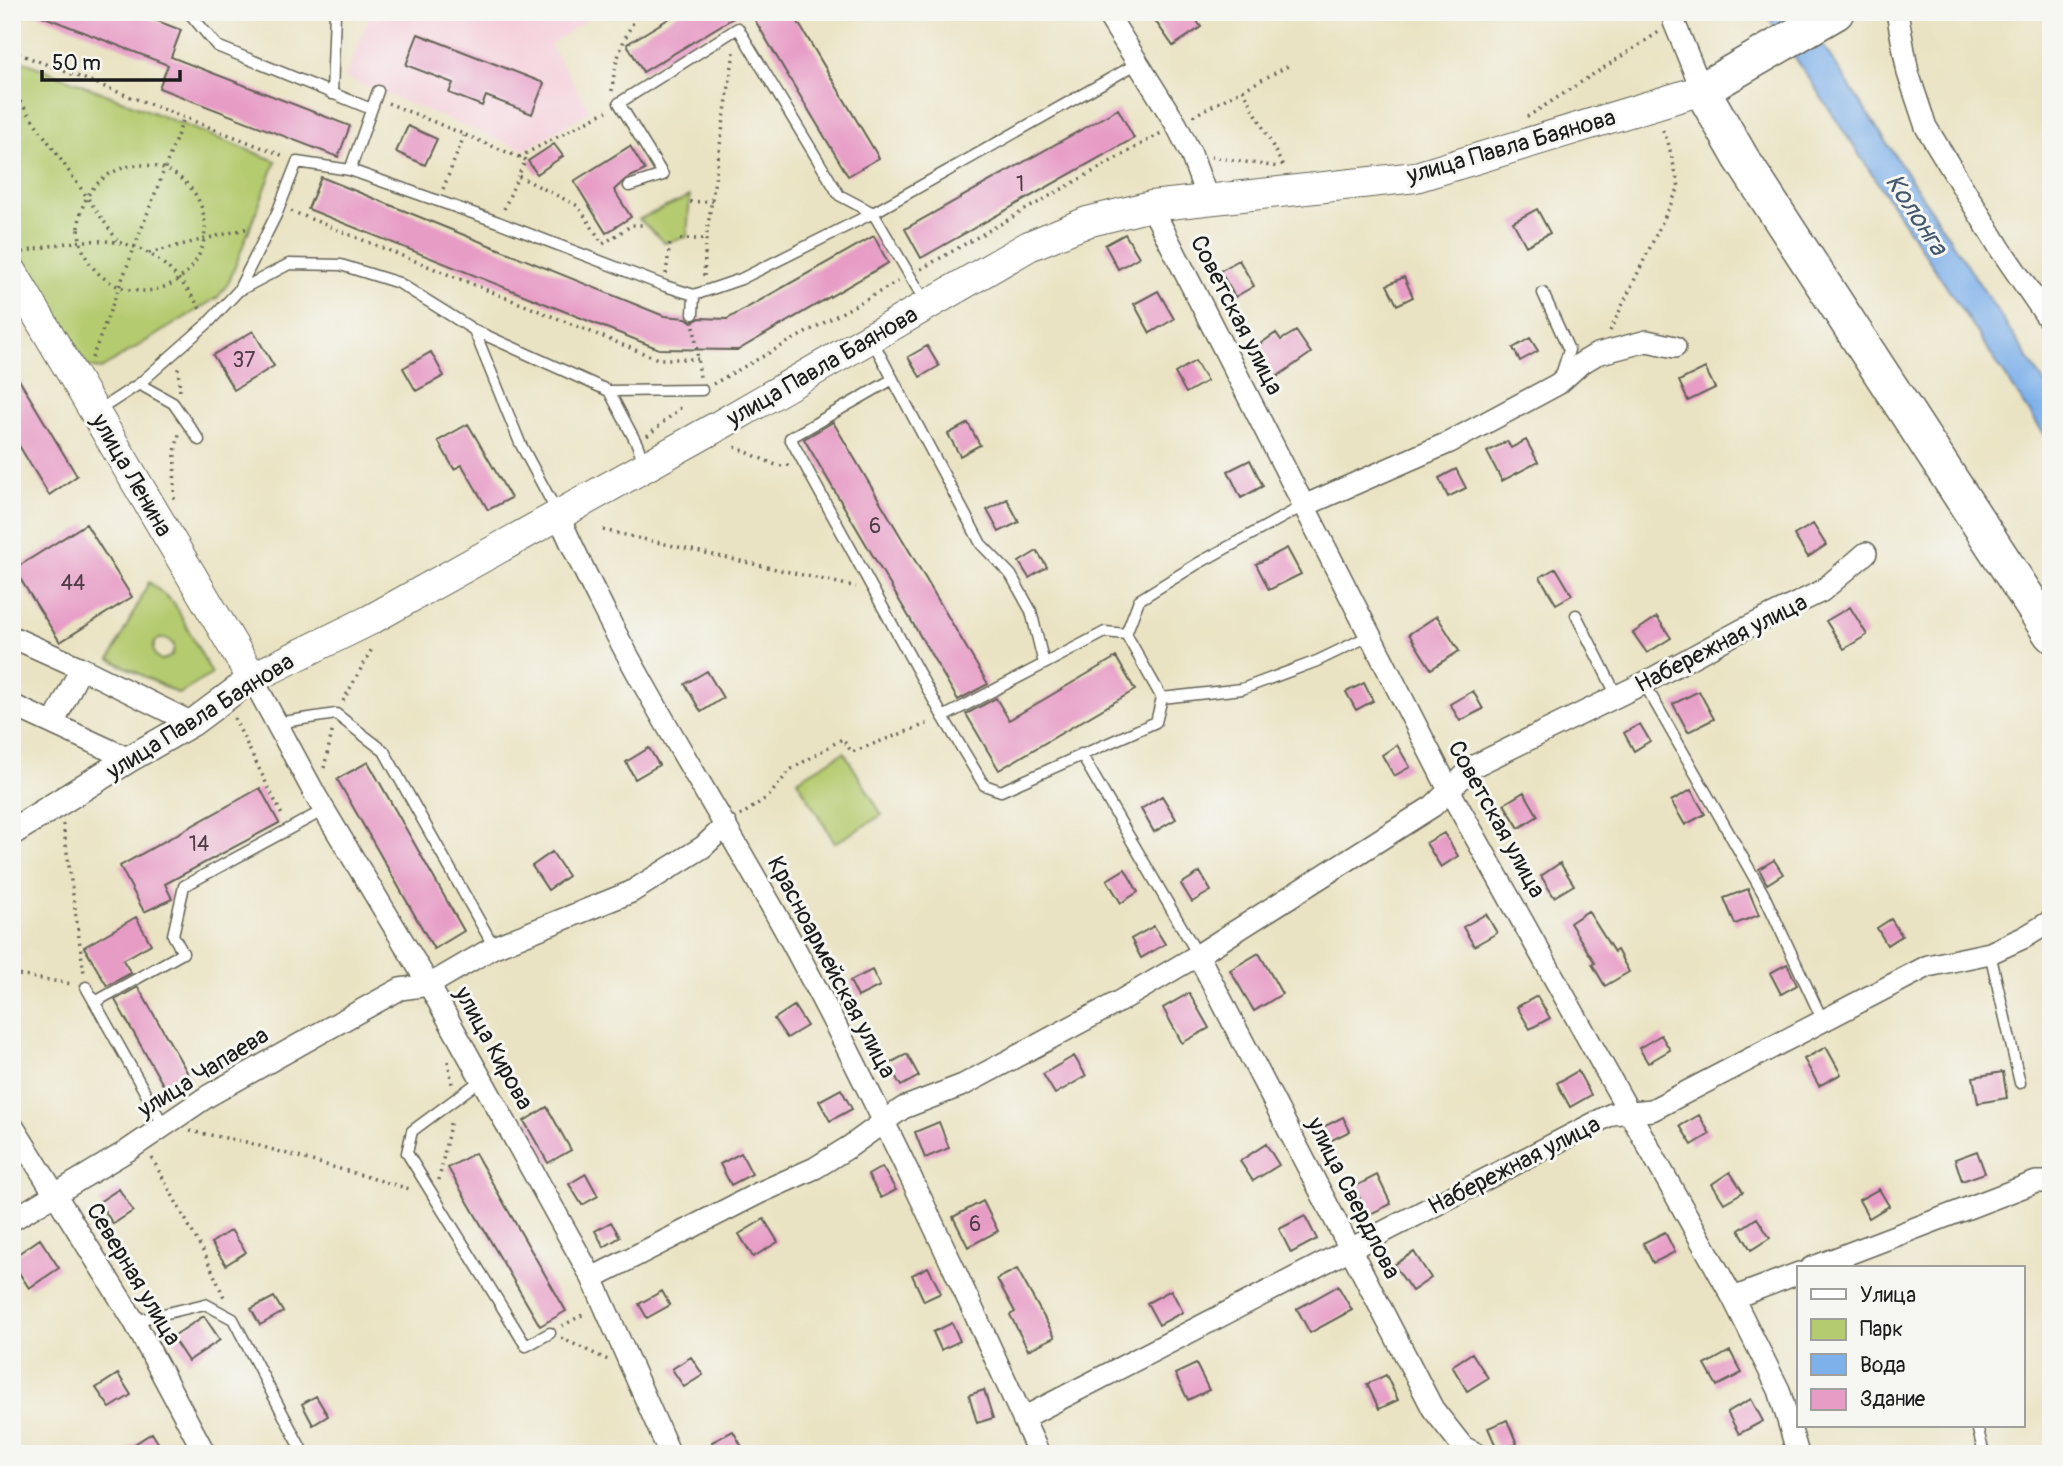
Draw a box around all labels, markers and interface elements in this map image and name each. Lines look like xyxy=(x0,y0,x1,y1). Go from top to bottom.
scale bar xyxy=(42,38,180,82)
text: 50 m xyxy=(52,50,101,77)
street label: улица Павла Баянова xyxy=(1402,103,1619,190)
water label: Колонга xyxy=(1878,168,1955,263)
house number: 1 xyxy=(1016,171,1024,198)
street label: Советская улица xyxy=(1184,231,1289,400)
street label: улица Павла Баянова xyxy=(721,300,923,433)
house number: 37 xyxy=(233,347,255,374)
street label: улица Ленина xyxy=(84,408,178,542)
house number: 6 xyxy=(869,513,881,540)
house number: 44 xyxy=(61,570,85,597)
street label: Набережная улица xyxy=(1630,588,1812,699)
street label: улица Павла Баянова xyxy=(100,647,300,786)
street label: Советская улица xyxy=(1441,736,1552,903)
house number: 14 xyxy=(189,831,209,858)
street label: Красноармейская улица xyxy=(761,851,902,1083)
street label: улица Кирова xyxy=(447,981,539,1115)
street label: улица Чапаева xyxy=(132,1021,274,1125)
street label: Набережная улица xyxy=(1423,1110,1605,1221)
street label: улица Свердлова xyxy=(1300,1112,1407,1284)
street label: Северная улица xyxy=(80,1198,187,1351)
house number: 6 xyxy=(969,1211,981,1238)
legend xyxy=(1797,1266,2024,1428)
text: Улица xyxy=(1860,1282,1916,1309)
text: Парк xyxy=(1860,1316,1903,1343)
text: Вода xyxy=(1860,1352,1906,1379)
text: Здание xyxy=(1860,1386,1926,1413)

